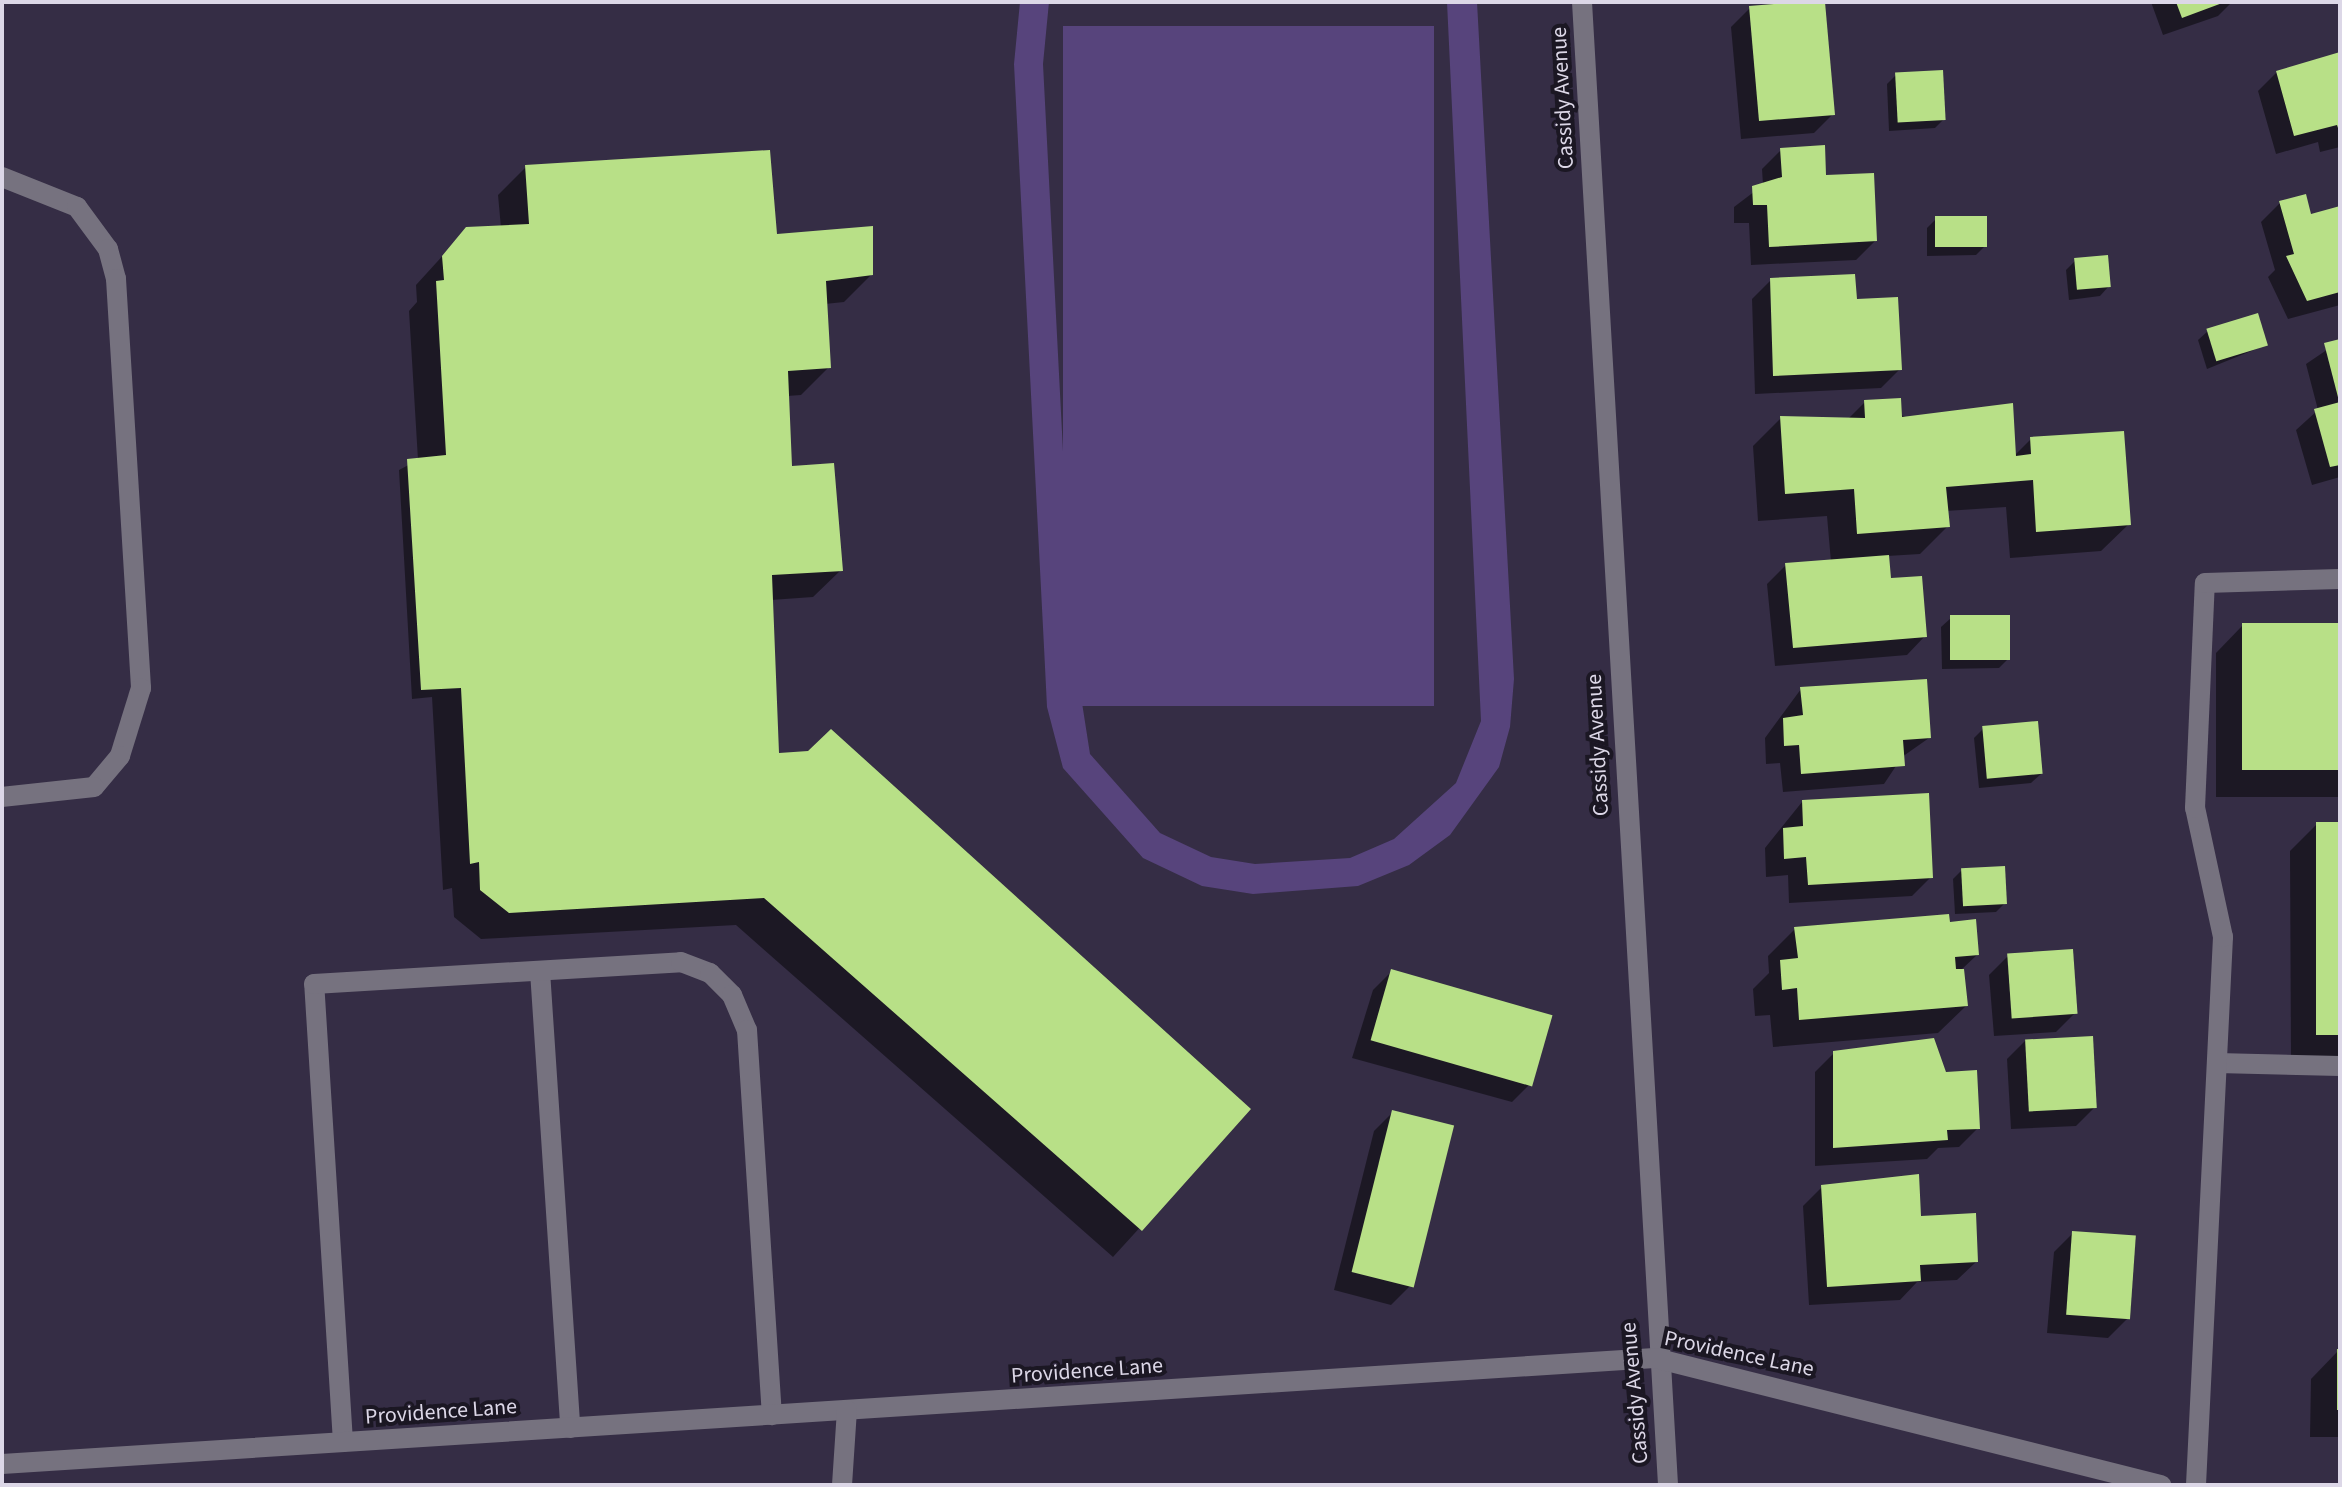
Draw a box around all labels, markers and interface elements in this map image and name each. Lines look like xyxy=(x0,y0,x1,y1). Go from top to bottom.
street label: Cassidy Avenue xyxy=(1546,26,1580,170)
street label: Cassidy Avenue xyxy=(1581,673,1615,817)
street label: Cassidy Avenue xyxy=(1616,1321,1654,1465)
street label: Providence Lane xyxy=(1662,1325,1816,1383)
street label: Providence Lane xyxy=(1010,1353,1164,1389)
street label: Providence Lane xyxy=(364,1394,518,1430)

